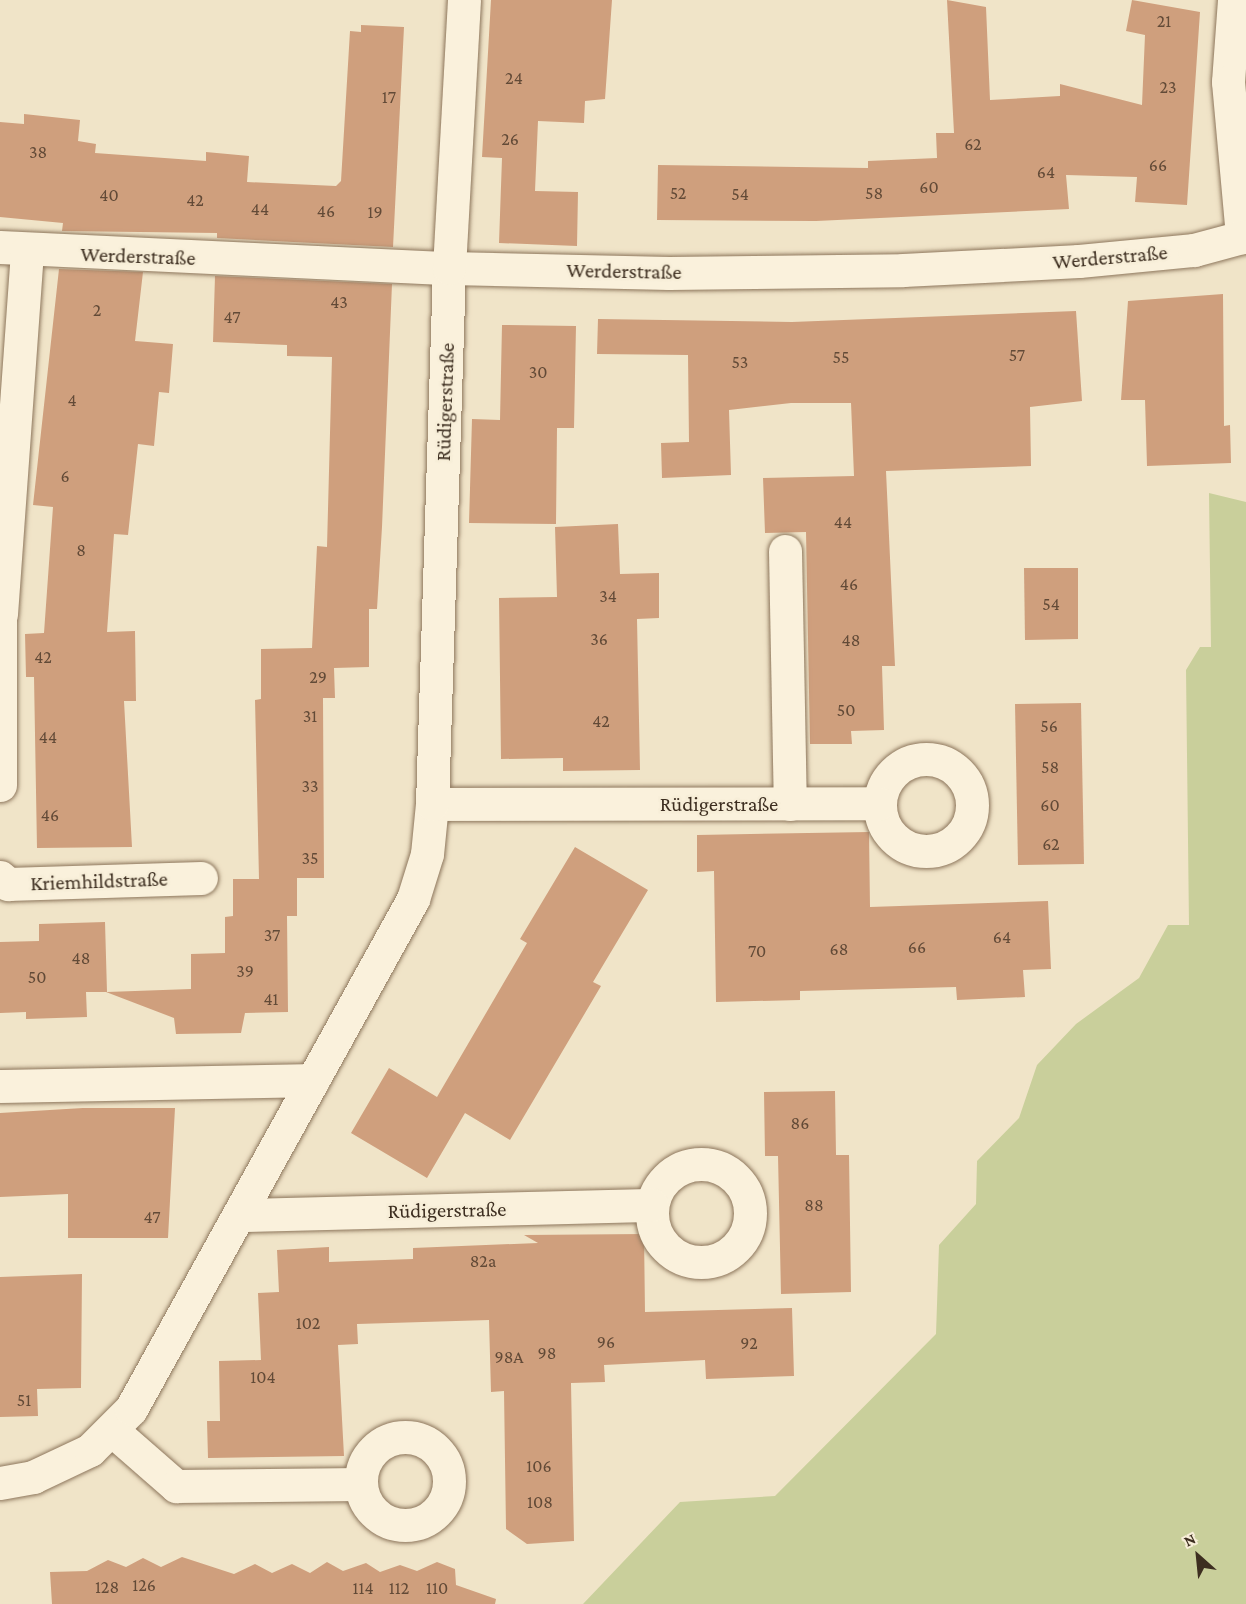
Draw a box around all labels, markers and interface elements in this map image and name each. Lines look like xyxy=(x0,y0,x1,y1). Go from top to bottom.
house number: 21 xyxy=(1157,10,1171,32)
house number: 24 xyxy=(505,67,523,89)
house number: 23 xyxy=(1159,76,1177,98)
house number: 17 xyxy=(382,86,396,108)
house number: 26 xyxy=(501,128,519,150)
house number: 62 xyxy=(964,133,982,155)
house number: 38 xyxy=(29,141,47,163)
house number: 66 xyxy=(1149,154,1167,176)
house number: 64 xyxy=(1037,161,1055,183)
house number: 60 xyxy=(919,176,939,198)
house number: 52 xyxy=(670,182,686,204)
house number: 58 xyxy=(865,182,883,204)
house number: 54 xyxy=(731,183,749,205)
house number: 40 xyxy=(99,184,119,206)
house number: 42 xyxy=(186,189,204,211)
house number: 44 xyxy=(251,198,269,220)
house number: 46 xyxy=(317,200,335,222)
house number: 19 xyxy=(367,201,383,223)
street label: Werderstraße xyxy=(1052,239,1168,275)
street label: Werderstraße xyxy=(80,241,196,271)
street label: Werderstraße xyxy=(566,257,682,285)
house number: 43 xyxy=(330,291,348,313)
house number: 2 xyxy=(93,299,101,321)
house number: 47 xyxy=(223,306,241,328)
street label: Rüdigerstraße xyxy=(430,342,460,462)
house number: 57 xyxy=(1009,344,1025,366)
house number: 55 xyxy=(833,346,849,368)
house number: 53 xyxy=(732,351,748,373)
house number: 30 xyxy=(529,361,547,383)
house number: 4 xyxy=(67,389,77,411)
house number: 6 xyxy=(60,465,70,487)
house number: 44 xyxy=(834,511,852,533)
house number: 8 xyxy=(76,539,86,561)
house number: 46 xyxy=(840,573,858,595)
house number: 34 xyxy=(599,585,617,607)
house number: 54 xyxy=(1042,593,1060,615)
house number: 36 xyxy=(590,628,608,650)
house number: 48 xyxy=(842,629,860,651)
house number: 42 xyxy=(34,646,52,668)
house number: 29 xyxy=(309,666,327,688)
house number: 50 xyxy=(837,699,855,721)
house number: 31 xyxy=(303,705,317,727)
house number: 42 xyxy=(592,710,610,732)
house number: 56 xyxy=(1040,715,1058,737)
house number: 44 xyxy=(39,726,57,748)
house number: 58 xyxy=(1041,756,1059,778)
house number: 33 xyxy=(302,775,318,797)
street label: Rüdigerstraße xyxy=(660,791,778,817)
house number: 60 xyxy=(1040,794,1060,816)
house number: 46 xyxy=(41,804,59,826)
house number: 62 xyxy=(1042,833,1060,855)
house number: 35 xyxy=(301,847,319,869)
street label: Kriemhildstraße xyxy=(30,866,168,896)
house number: 37 xyxy=(264,924,280,946)
house number: 64 xyxy=(993,926,1011,948)
house number: 66 xyxy=(908,936,926,958)
house number: 68 xyxy=(830,938,848,960)
house number: 70 xyxy=(748,940,766,962)
house number: 48 xyxy=(72,947,90,969)
house number: 39 xyxy=(236,960,254,982)
house number: 50 xyxy=(28,966,46,988)
house number: 41 xyxy=(263,988,279,1010)
house number: 86 xyxy=(791,1112,809,1134)
house number: 88 xyxy=(804,1194,824,1216)
street label: Rüdigerstraße xyxy=(388,1196,506,1224)
house number: 47 xyxy=(143,1206,161,1228)
house number: 82a xyxy=(470,1250,496,1272)
house number: 102 xyxy=(296,1312,320,1334)
house number: 96 xyxy=(597,1331,615,1353)
house number: 92 xyxy=(740,1332,758,1354)
house number: 98 xyxy=(538,1342,556,1364)
house number: 98A xyxy=(495,1346,523,1368)
house number: 104 xyxy=(250,1366,276,1388)
house number: 51 xyxy=(17,1389,31,1411)
house number: 106 xyxy=(526,1455,552,1477)
house number: 108 xyxy=(527,1491,553,1513)
north arrow xyxy=(1168,1526,1228,1586)
text: N xyxy=(1181,1529,1198,1550)
house number: 126 xyxy=(132,1574,156,1596)
house number: 128 xyxy=(95,1576,119,1598)
house number: 114 xyxy=(352,1577,374,1599)
house number: 112 xyxy=(389,1577,409,1599)
house number: 110 xyxy=(426,1577,448,1599)

